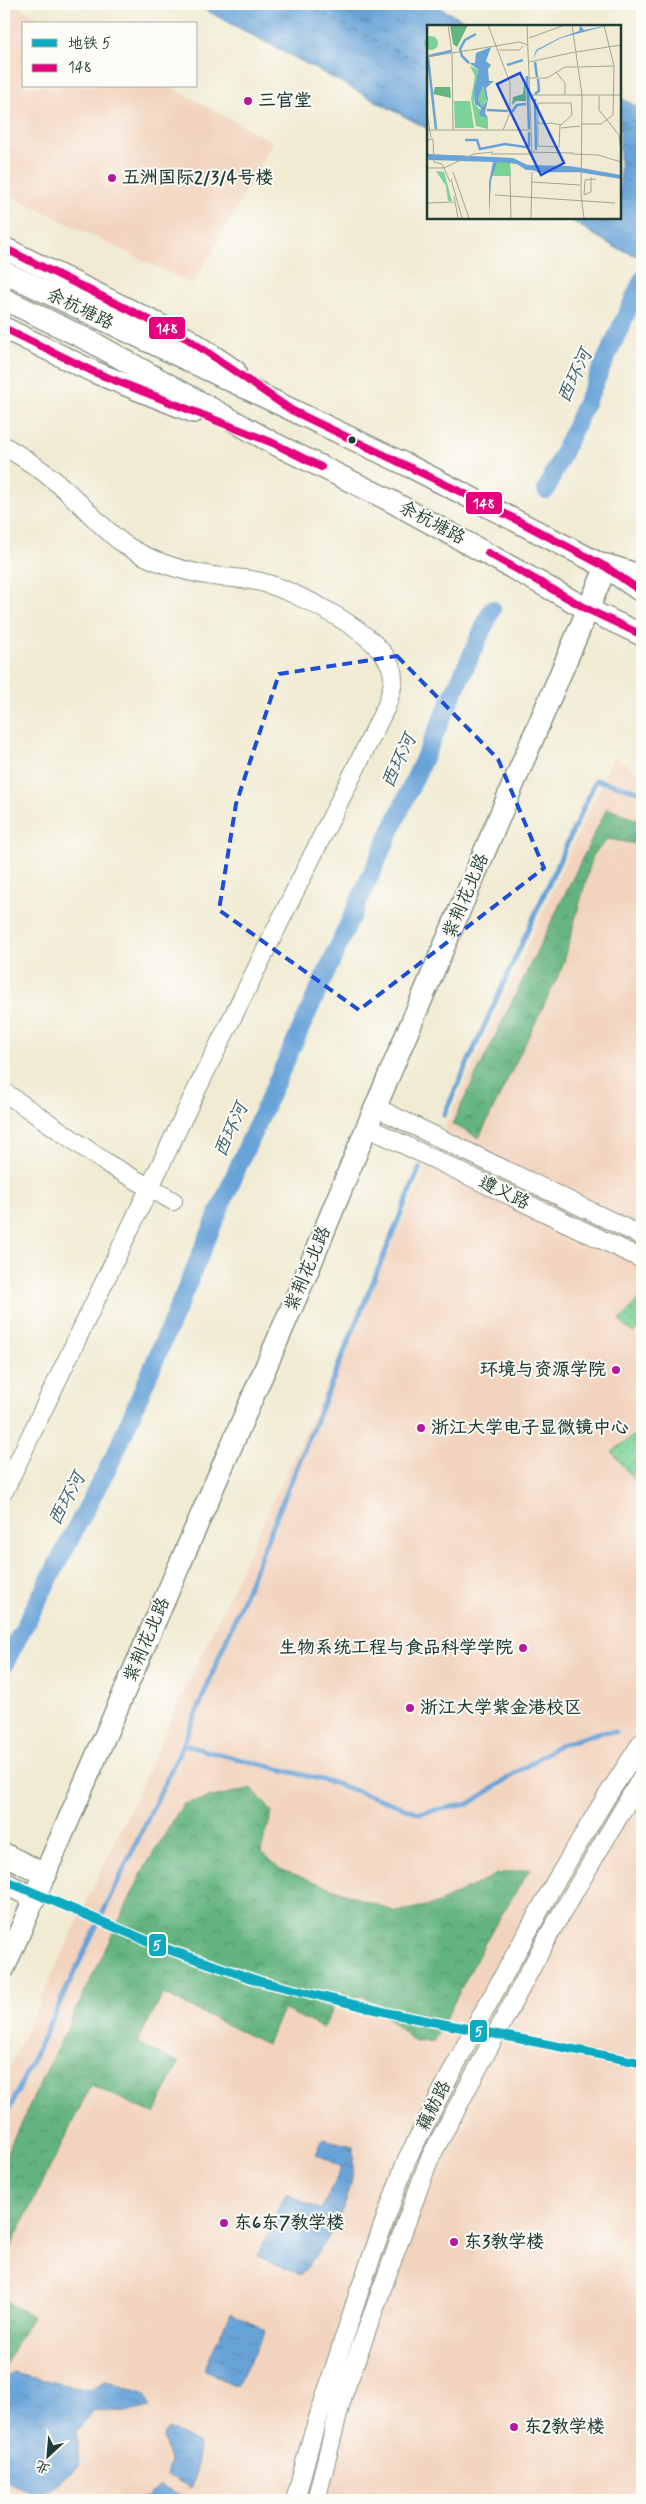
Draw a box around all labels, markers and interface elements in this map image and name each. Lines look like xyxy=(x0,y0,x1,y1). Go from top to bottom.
legend xyxy=(22,22,198,88)
inset map xyxy=(427,25,621,219)
text: 地铁 5 xyxy=(68,34,111,54)
text: 148 xyxy=(68,58,92,78)
place label: 三官堂 xyxy=(258,89,312,113)
marker: 三官堂 xyxy=(242,95,254,107)
place label: 五洲国际2/3/4号楼 xyxy=(122,166,273,190)
marker: 五洲国际2/3/4号楼 xyxy=(106,172,118,184)
street label: 余杭塘路 xyxy=(42,282,118,336)
line badge: 148 xyxy=(148,316,186,340)
text: 148 xyxy=(156,320,178,338)
water label: 西环河 xyxy=(552,342,600,407)
unlabelled marker xyxy=(347,435,357,445)
line badge: 148 xyxy=(465,491,503,515)
text: 148 xyxy=(473,495,495,513)
street label: 余杭塘路 xyxy=(395,496,469,550)
water label: 西环河 xyxy=(376,727,424,792)
street label: 紫荆花北路 xyxy=(437,850,495,942)
water label: 西环河 xyxy=(208,1096,255,1161)
street label: 遵义路 xyxy=(474,1170,534,1216)
street label: 紫荆花北路 xyxy=(279,1223,337,1315)
place label: 环境与资源学院 xyxy=(480,1358,606,1382)
marker: 环境与资源学院 xyxy=(610,1364,622,1376)
place label: 浙江大学电子显微镜中心 xyxy=(431,1416,629,1440)
marker: 浙江大学电子显微镜中心 xyxy=(415,1422,427,1434)
water label: 西环河 xyxy=(43,1465,93,1530)
street label: 紫荆花北路 xyxy=(118,1594,176,1686)
place label: 生物系统工程与食品科学学院 xyxy=(279,1636,513,1660)
marker: 生物系统工程与食品科学学院 xyxy=(517,1642,529,1654)
place label: 浙江大学紫金港校区 xyxy=(420,1696,582,1720)
marker: 浙江大学紫金港校区 xyxy=(404,1702,416,1714)
line badge: 5 xyxy=(148,1933,167,1957)
text: 5 xyxy=(153,1937,162,1955)
line badge: 5 xyxy=(469,2019,488,2043)
text: 5 xyxy=(475,2023,484,2041)
street label: 藕舫路 xyxy=(411,2076,457,2136)
place label: 东6东7教学楼 xyxy=(234,2211,344,2235)
marker: 东6东7教学楼 xyxy=(218,2217,230,2229)
place label: 东3教学楼 xyxy=(464,2230,544,2254)
marker: 东3教学楼 xyxy=(448,2236,460,2248)
place label: 东2教学楼 xyxy=(524,2415,605,2439)
marker: 东2教学楼 xyxy=(508,2421,520,2433)
north arrow xyxy=(22,2432,72,2482)
text: 北 xyxy=(33,2456,53,2478)

